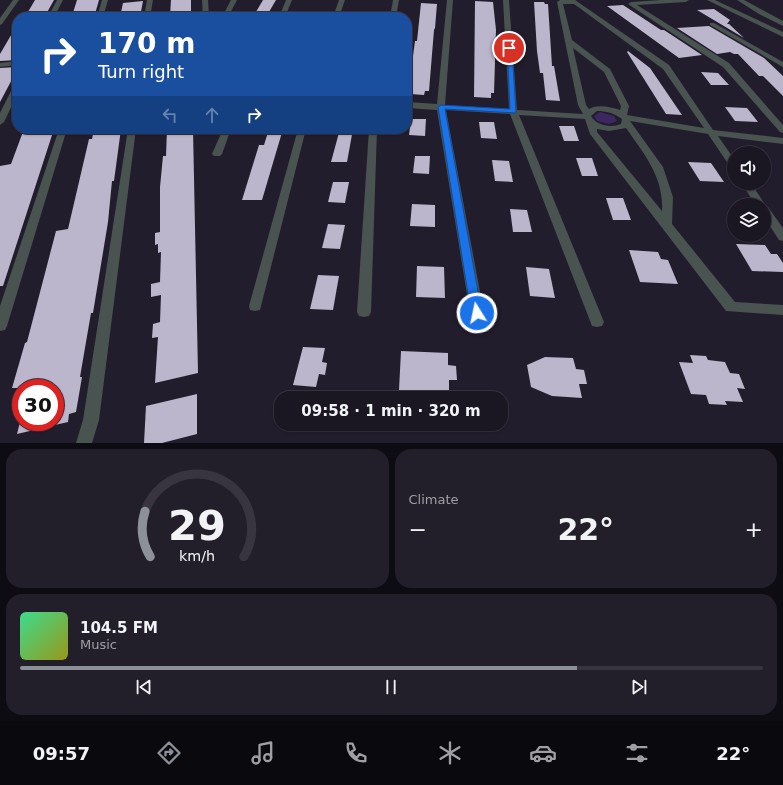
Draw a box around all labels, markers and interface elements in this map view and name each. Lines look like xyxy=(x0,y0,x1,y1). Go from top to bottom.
text: 170 m xyxy=(98,27,195,60)
icon: right xyxy=(32,28,84,80)
pin xyxy=(492,31,526,65)
icon: arrive xyxy=(498,37,520,59)
text: Turn right xyxy=(98,61,184,82)
icon: left xyxy=(159,104,181,126)
icon: ahead xyxy=(201,104,223,126)
icon: right xyxy=(243,104,265,126)
map controls xyxy=(727,146,771,242)
button: sound xyxy=(727,146,771,190)
button: layers xyxy=(727,198,771,242)
position arrow xyxy=(456,292,498,334)
speed limit sign: 30 xyxy=(12,379,64,431)
text: 09:58 · 1 min · 320 m xyxy=(301,402,481,420)
text: Climate xyxy=(409,492,459,507)
text: 29 xyxy=(168,500,226,549)
text: 22° xyxy=(557,512,614,547)
text: − xyxy=(409,517,427,542)
text: + xyxy=(745,517,763,542)
text: km/h xyxy=(179,547,215,563)
text: 104.5 FM xyxy=(80,619,158,637)
text: Music xyxy=(80,637,117,652)
icon: previous xyxy=(133,676,155,698)
icon: pause xyxy=(380,676,402,698)
icon: next xyxy=(628,676,650,698)
icon: directions xyxy=(155,739,183,767)
icon: music xyxy=(249,739,277,767)
icon: phone xyxy=(342,739,370,767)
icon: climate xyxy=(436,739,464,767)
icon: car xyxy=(529,739,557,767)
icon: filters xyxy=(623,739,651,767)
text: 09:57 xyxy=(33,743,90,764)
text: 22° xyxy=(716,743,750,764)

